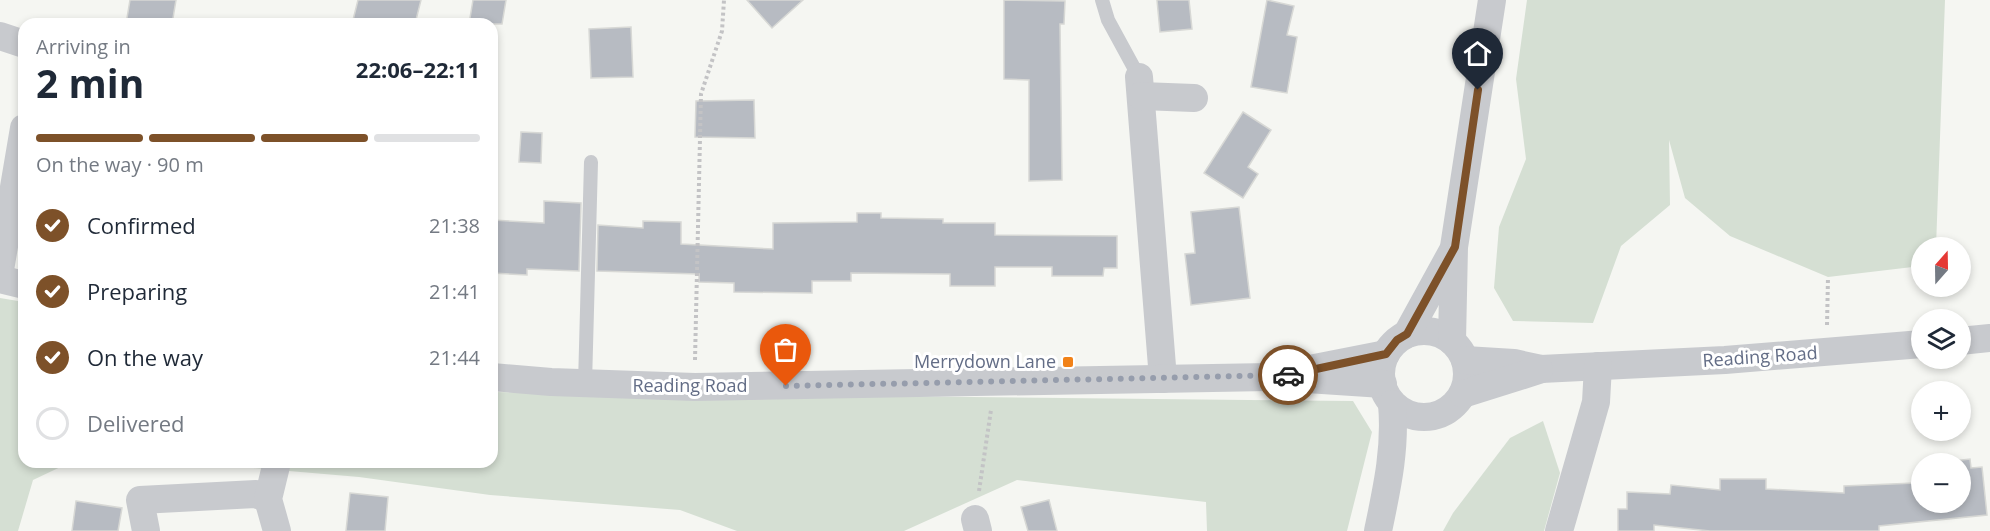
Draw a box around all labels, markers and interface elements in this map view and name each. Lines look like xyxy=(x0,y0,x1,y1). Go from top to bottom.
pin xyxy=(1452,28,1503,90)
text: Arriving in xyxy=(36,33,131,60)
icon: home xyxy=(1461,37,1494,70)
text: 22:06–22:11 xyxy=(356,54,480,84)
text: 2 min xyxy=(36,56,144,109)
text: On the way · 90 m xyxy=(36,151,204,178)
icon: check xyxy=(36,209,69,242)
text: Confirmed xyxy=(87,210,196,240)
text: 21:38 xyxy=(429,212,480,239)
north arrow xyxy=(1911,237,1971,297)
map controls xyxy=(1911,237,1971,513)
icon: check xyxy=(36,275,69,308)
text: Preparing xyxy=(87,276,187,306)
text: 21:41 xyxy=(429,278,480,305)
button: layers xyxy=(1911,309,1971,369)
pin xyxy=(760,324,811,386)
icon: bag xyxy=(769,333,802,366)
street label: Reading Road xyxy=(1702,340,1818,372)
icon: check xyxy=(36,341,69,374)
text: On the way xyxy=(87,342,203,372)
text: 21:44 xyxy=(429,344,480,371)
courier xyxy=(1258,345,1318,405)
place label: Merrydown Lane xyxy=(914,349,1056,373)
marker: Merrydown Lane xyxy=(1061,355,1075,369)
icon: car xyxy=(1272,359,1305,392)
street label: Reading Road xyxy=(632,373,748,397)
button: + xyxy=(1911,381,1971,441)
text: Delivered xyxy=(87,408,185,438)
button: − xyxy=(1911,453,1971,513)

